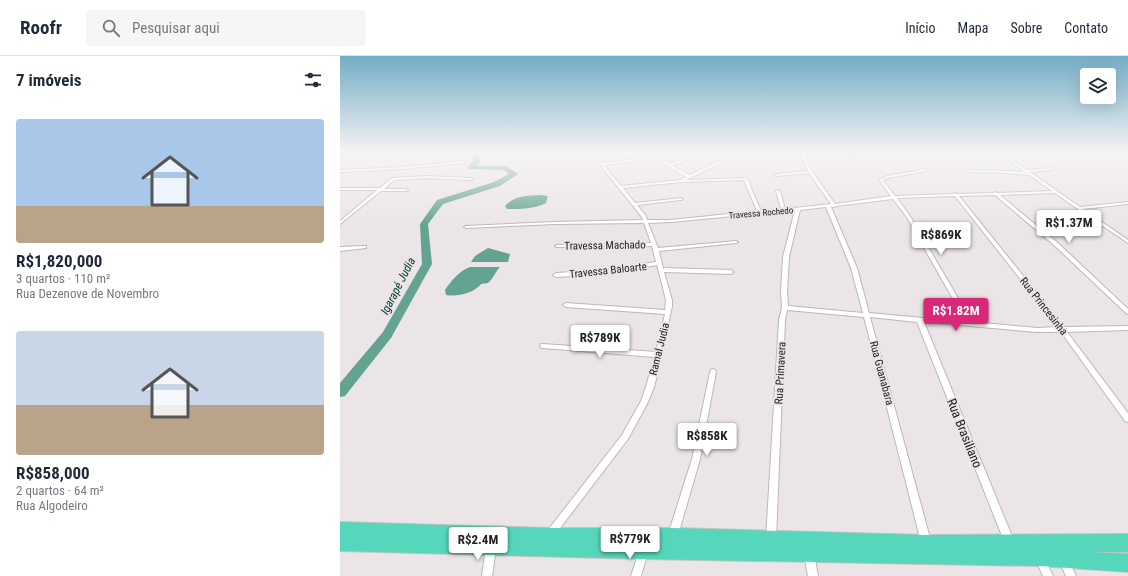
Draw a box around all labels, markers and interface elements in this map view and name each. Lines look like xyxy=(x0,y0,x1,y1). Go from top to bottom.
search box xyxy=(86,10,366,46)
text: Roofr xyxy=(20,16,62,39)
icon: search xyxy=(100,17,122,39)
text: Pesquisar aqui xyxy=(132,19,220,37)
text: Início xyxy=(905,20,936,36)
text: Mapa xyxy=(958,20,988,36)
text: Sobre xyxy=(1010,20,1042,36)
text: Contato xyxy=(1064,20,1108,36)
map controls xyxy=(1080,68,1116,104)
button: layers xyxy=(1080,68,1116,104)
icon: filters xyxy=(302,69,324,91)
text: 7 imóveis xyxy=(16,70,81,90)
icon: home xyxy=(134,145,206,217)
street label: Travessa Rochedo xyxy=(728,205,794,221)
pin: R$1.37M xyxy=(1032,210,1106,244)
text: R$1.37M xyxy=(1045,215,1093,230)
pin: R$869K xyxy=(908,222,974,256)
text: R$869K xyxy=(921,227,961,242)
street label: Travessa Machado xyxy=(564,238,646,253)
text: R$1,820,000 xyxy=(16,251,102,271)
water label: Igarapé Judia xyxy=(378,255,418,317)
street label: Travessa Baloarte xyxy=(569,260,647,281)
text: 3 quartos · 110 m² xyxy=(16,271,110,286)
street label: Rua Princesinha xyxy=(1017,275,1070,338)
text: Rua Dezenove de Novembro xyxy=(16,286,159,301)
pin: R$1.82M xyxy=(919,298,993,332)
text: R$1.82M xyxy=(932,303,980,318)
street label: Ramal Judia xyxy=(647,322,672,377)
pin: R$789K xyxy=(567,325,633,359)
text: R$789K xyxy=(580,330,620,345)
street label: Rua Guanabara xyxy=(867,340,896,407)
street label: Rua Primavera xyxy=(772,341,789,405)
icon: home xyxy=(134,357,206,429)
street label: Rua Brasiliano xyxy=(944,396,985,470)
pin: R$858K xyxy=(674,423,740,457)
text: R$858K xyxy=(687,428,727,443)
text: R$858,000 xyxy=(16,463,90,483)
text: 2 quartos · 64 m² xyxy=(16,483,104,498)
text: Rua Algodeiro xyxy=(16,498,88,513)
pin: R$779K xyxy=(597,526,663,560)
pin: R$2.4M xyxy=(445,527,511,561)
text: R$779K xyxy=(610,531,650,546)
text: R$2.4M xyxy=(458,532,498,547)

